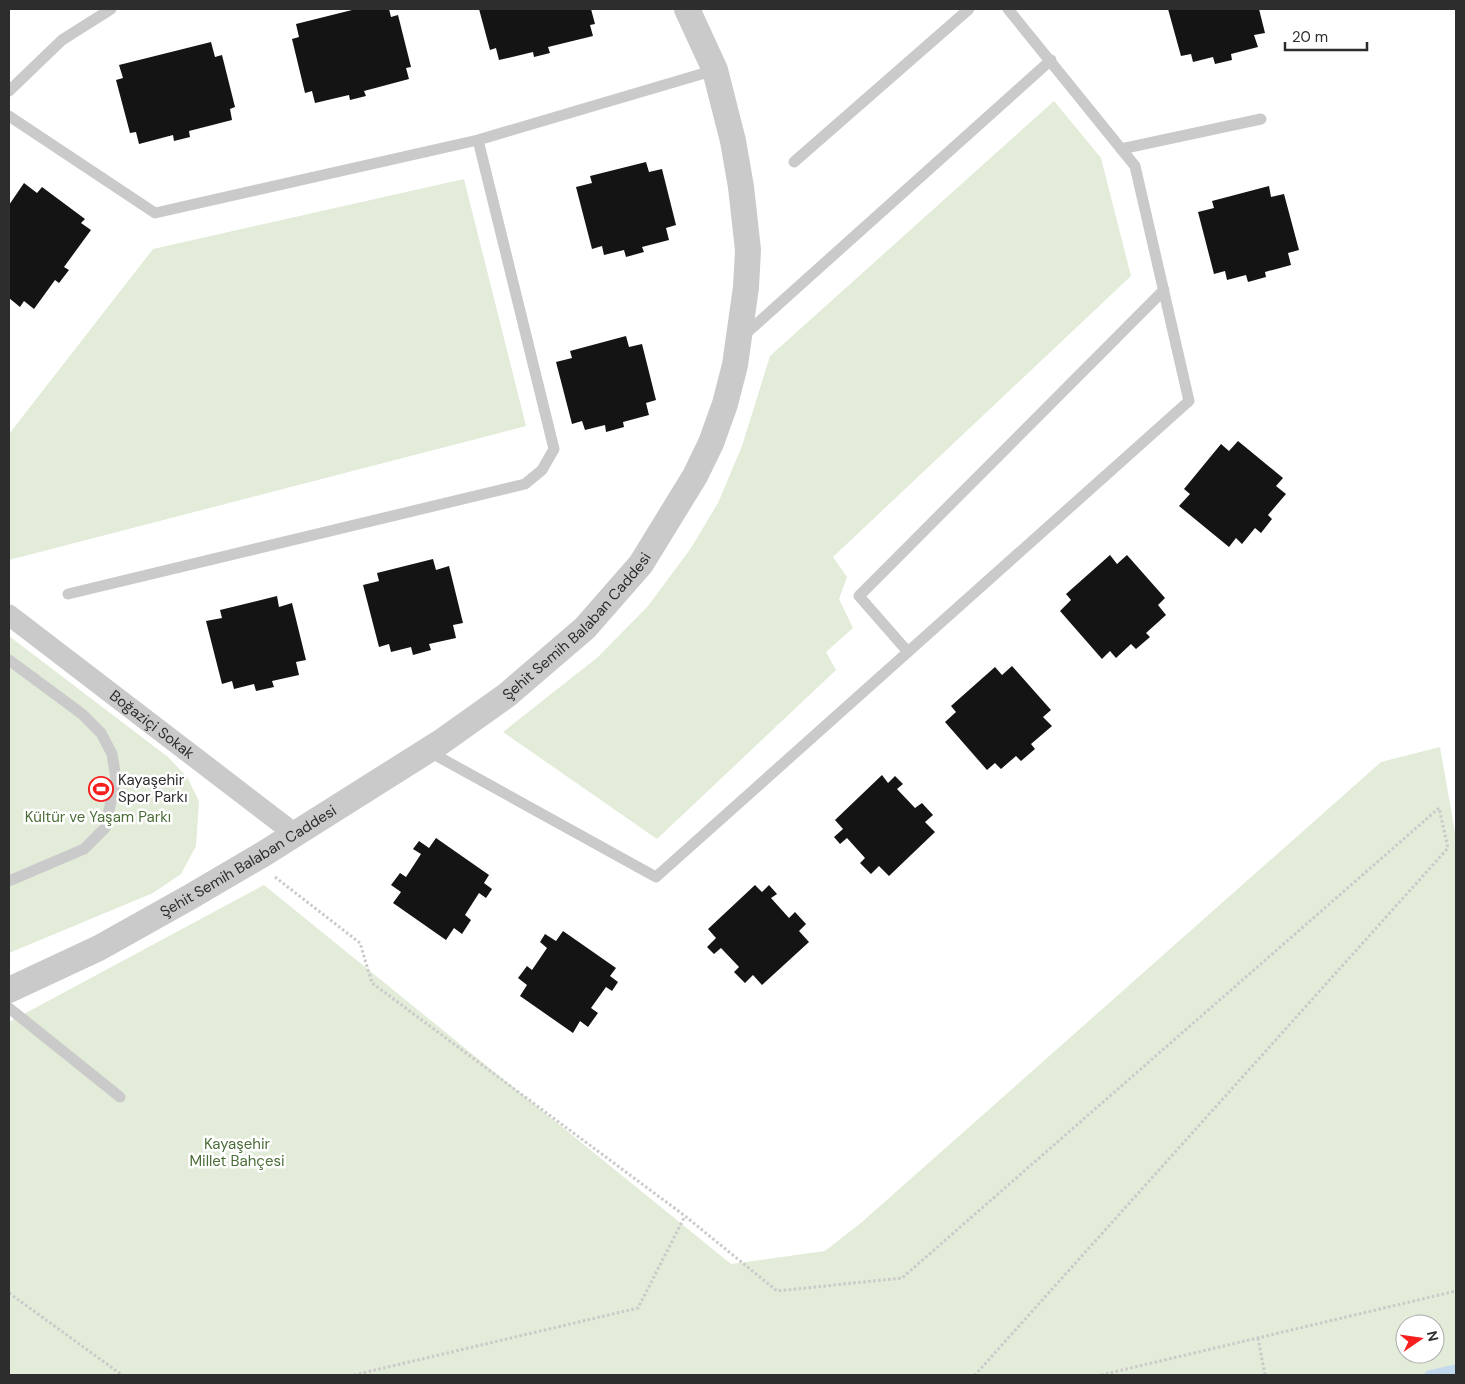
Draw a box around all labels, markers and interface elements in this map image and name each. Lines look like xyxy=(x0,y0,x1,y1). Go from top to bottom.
scale bar xyxy=(1285,20,1368,52)
text: 20 m xyxy=(1292,27,1328,47)
street label: Şehit Semih Balaban Caddesi xyxy=(498,549,656,705)
street label: Boğaziçi Sokak xyxy=(105,686,199,764)
place label: Kayaşehir Spor Parkı xyxy=(118,770,188,807)
sports icon: Kayaşehir Spor Parkı xyxy=(88,776,114,802)
street label: Şehit Semih Balaban Caddesi xyxy=(156,800,340,922)
park label: Kültür ve Yaşam Parkı xyxy=(25,807,171,827)
park label: Kayaşehir Millet Bahçesi xyxy=(189,1134,285,1171)
north arrow xyxy=(1395,1314,1445,1364)
text: N xyxy=(1423,1329,1443,1343)

